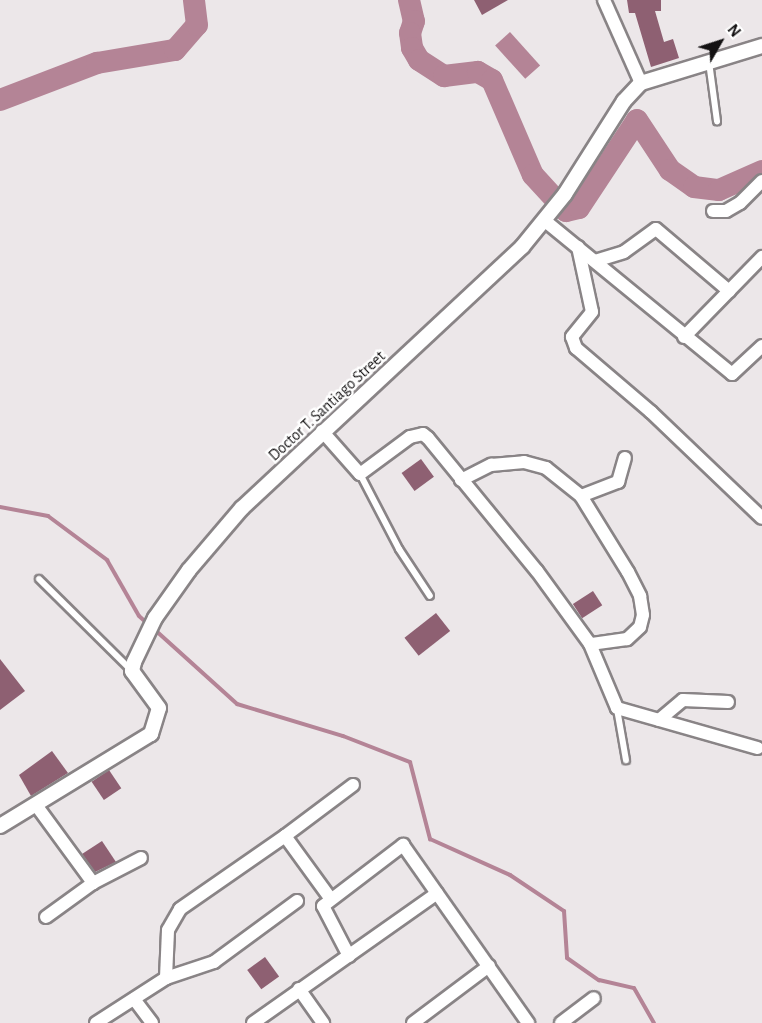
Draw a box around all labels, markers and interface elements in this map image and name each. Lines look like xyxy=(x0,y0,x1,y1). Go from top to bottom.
north arrow xyxy=(690,12,750,72)
text: N xyxy=(724,21,744,40)
street label: Doctor T. Santiago Street xyxy=(265,347,389,465)

